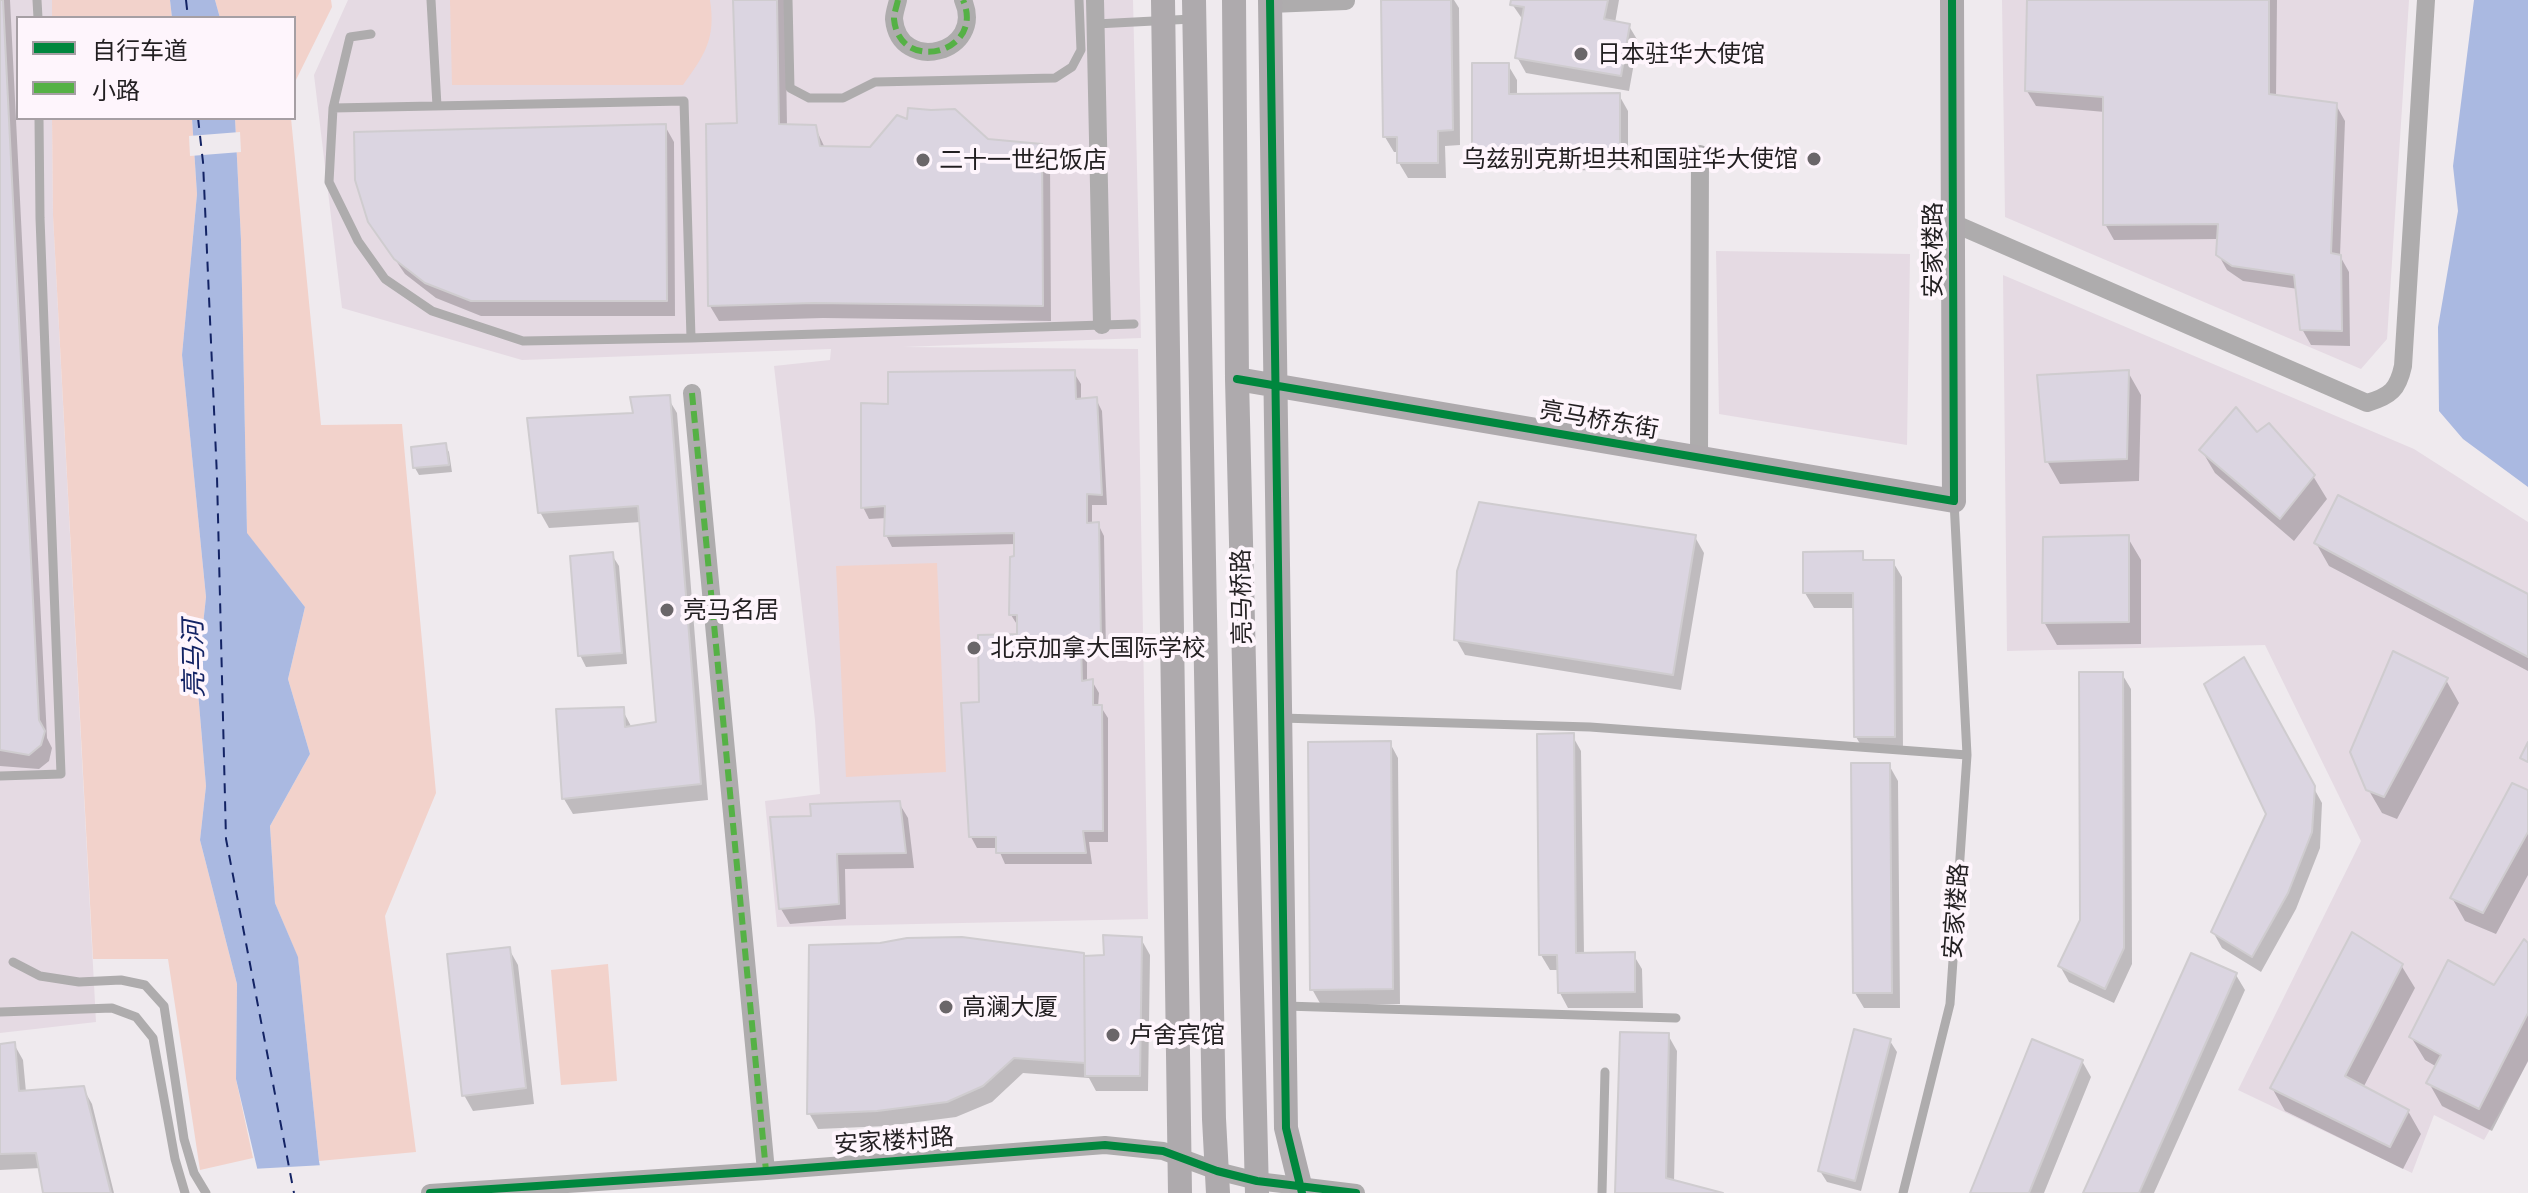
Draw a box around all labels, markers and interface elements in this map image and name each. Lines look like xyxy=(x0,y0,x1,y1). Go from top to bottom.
legend xyxy=(16,16,296,120)
text: 自行车道 xyxy=(92,35,188,64)
place label: 日本驻华大使馆 xyxy=(1597,40,1765,68)
marker: 日本驻华大使馆 xyxy=(1572,45,1590,63)
text: 小路 xyxy=(92,75,140,104)
place label: 乌兹别克斯坦共和国驻华大使馆 xyxy=(1462,145,1798,173)
place label: 二十一世纪饭店 xyxy=(939,146,1107,174)
marker: 乌兹别克斯坦共和国驻华大使馆 xyxy=(1805,150,1823,168)
marker: 二十一世纪饭店 xyxy=(914,151,932,169)
street label: 安家楼路 xyxy=(1919,202,1947,298)
street label: 亮马桥东街 xyxy=(1537,395,1661,445)
street label: 亮马桥路 xyxy=(1227,549,1257,645)
place label: 亮马名居 xyxy=(683,596,779,624)
marker: 亮马名居 xyxy=(658,601,676,619)
water label: 亮马河 xyxy=(178,620,210,698)
place label: 北京加拿大国际学校 xyxy=(990,634,1206,662)
marker: 北京加拿大国际学校 xyxy=(965,639,983,657)
street label: 安家楼路 xyxy=(1938,862,1974,960)
place label: 高澜大厦 xyxy=(962,993,1058,1021)
marker: 高澜大厦 xyxy=(937,998,955,1016)
place label: 卢舍宾馆 xyxy=(1129,1021,1225,1049)
marker: 卢舍宾馆 xyxy=(1104,1026,1122,1044)
street label: 安家楼村路 xyxy=(833,1122,955,1160)

